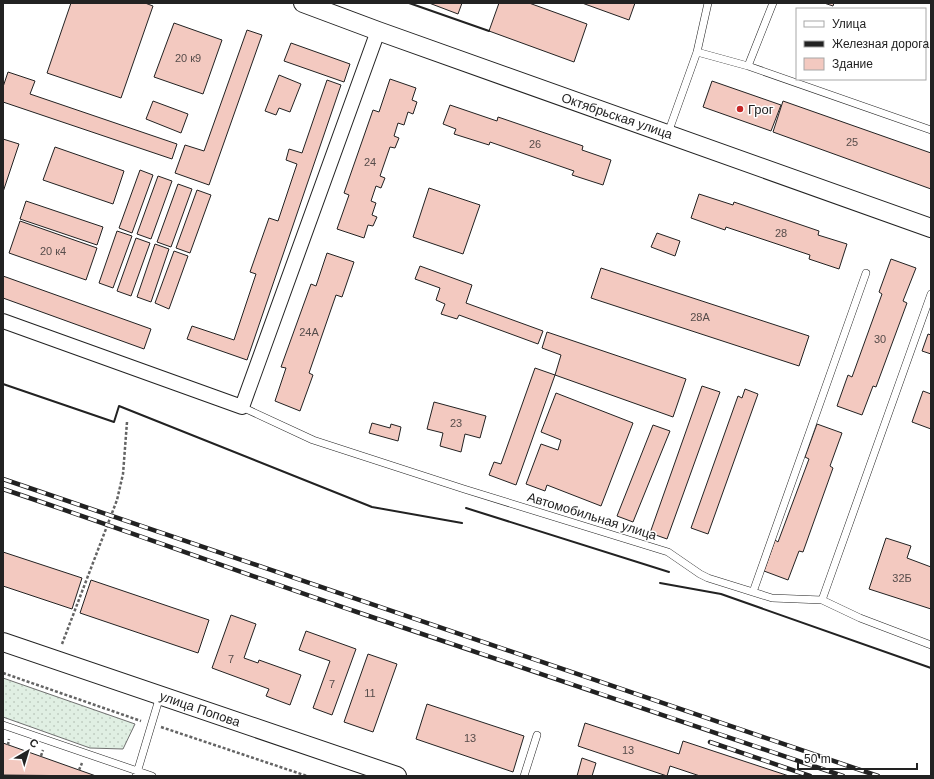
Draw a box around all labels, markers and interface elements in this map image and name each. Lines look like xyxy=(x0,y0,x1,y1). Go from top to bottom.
legend xyxy=(796,8,926,80)
text: Улица xyxy=(832,17,866,31)
text: Железная дорога xyxy=(832,37,929,51)
house number: 20 к9 xyxy=(175,52,201,64)
text: Здание xyxy=(832,57,873,71)
street label: Октябрьская улица xyxy=(559,90,675,142)
place label: Грог xyxy=(748,102,774,117)
marker: Грог xyxy=(735,104,745,114)
house number: 25 xyxy=(846,136,858,148)
house number: 26 xyxy=(529,138,541,150)
house number: 24 xyxy=(364,156,376,168)
house number: 28 xyxy=(775,227,787,239)
house number: 20 к4 xyxy=(40,245,66,257)
house number: 28А xyxy=(690,311,710,323)
house number: 24А xyxy=(299,326,319,338)
house number: 30 xyxy=(874,333,886,345)
house number: 23 xyxy=(450,417,462,429)
street label: Автомобильная улица xyxy=(526,489,659,543)
house number: 32Б xyxy=(892,572,912,584)
house number: 7 xyxy=(228,653,234,665)
house number: 7 xyxy=(329,678,335,690)
house number: 11 xyxy=(364,687,376,699)
street label: улица Попова xyxy=(158,688,243,730)
north arrow xyxy=(8,731,48,771)
house number: 13 xyxy=(464,732,476,744)
text: С xyxy=(27,736,41,750)
house number: 13 xyxy=(622,744,634,756)
scale bar xyxy=(798,745,917,771)
text: 50 m xyxy=(804,752,831,766)

